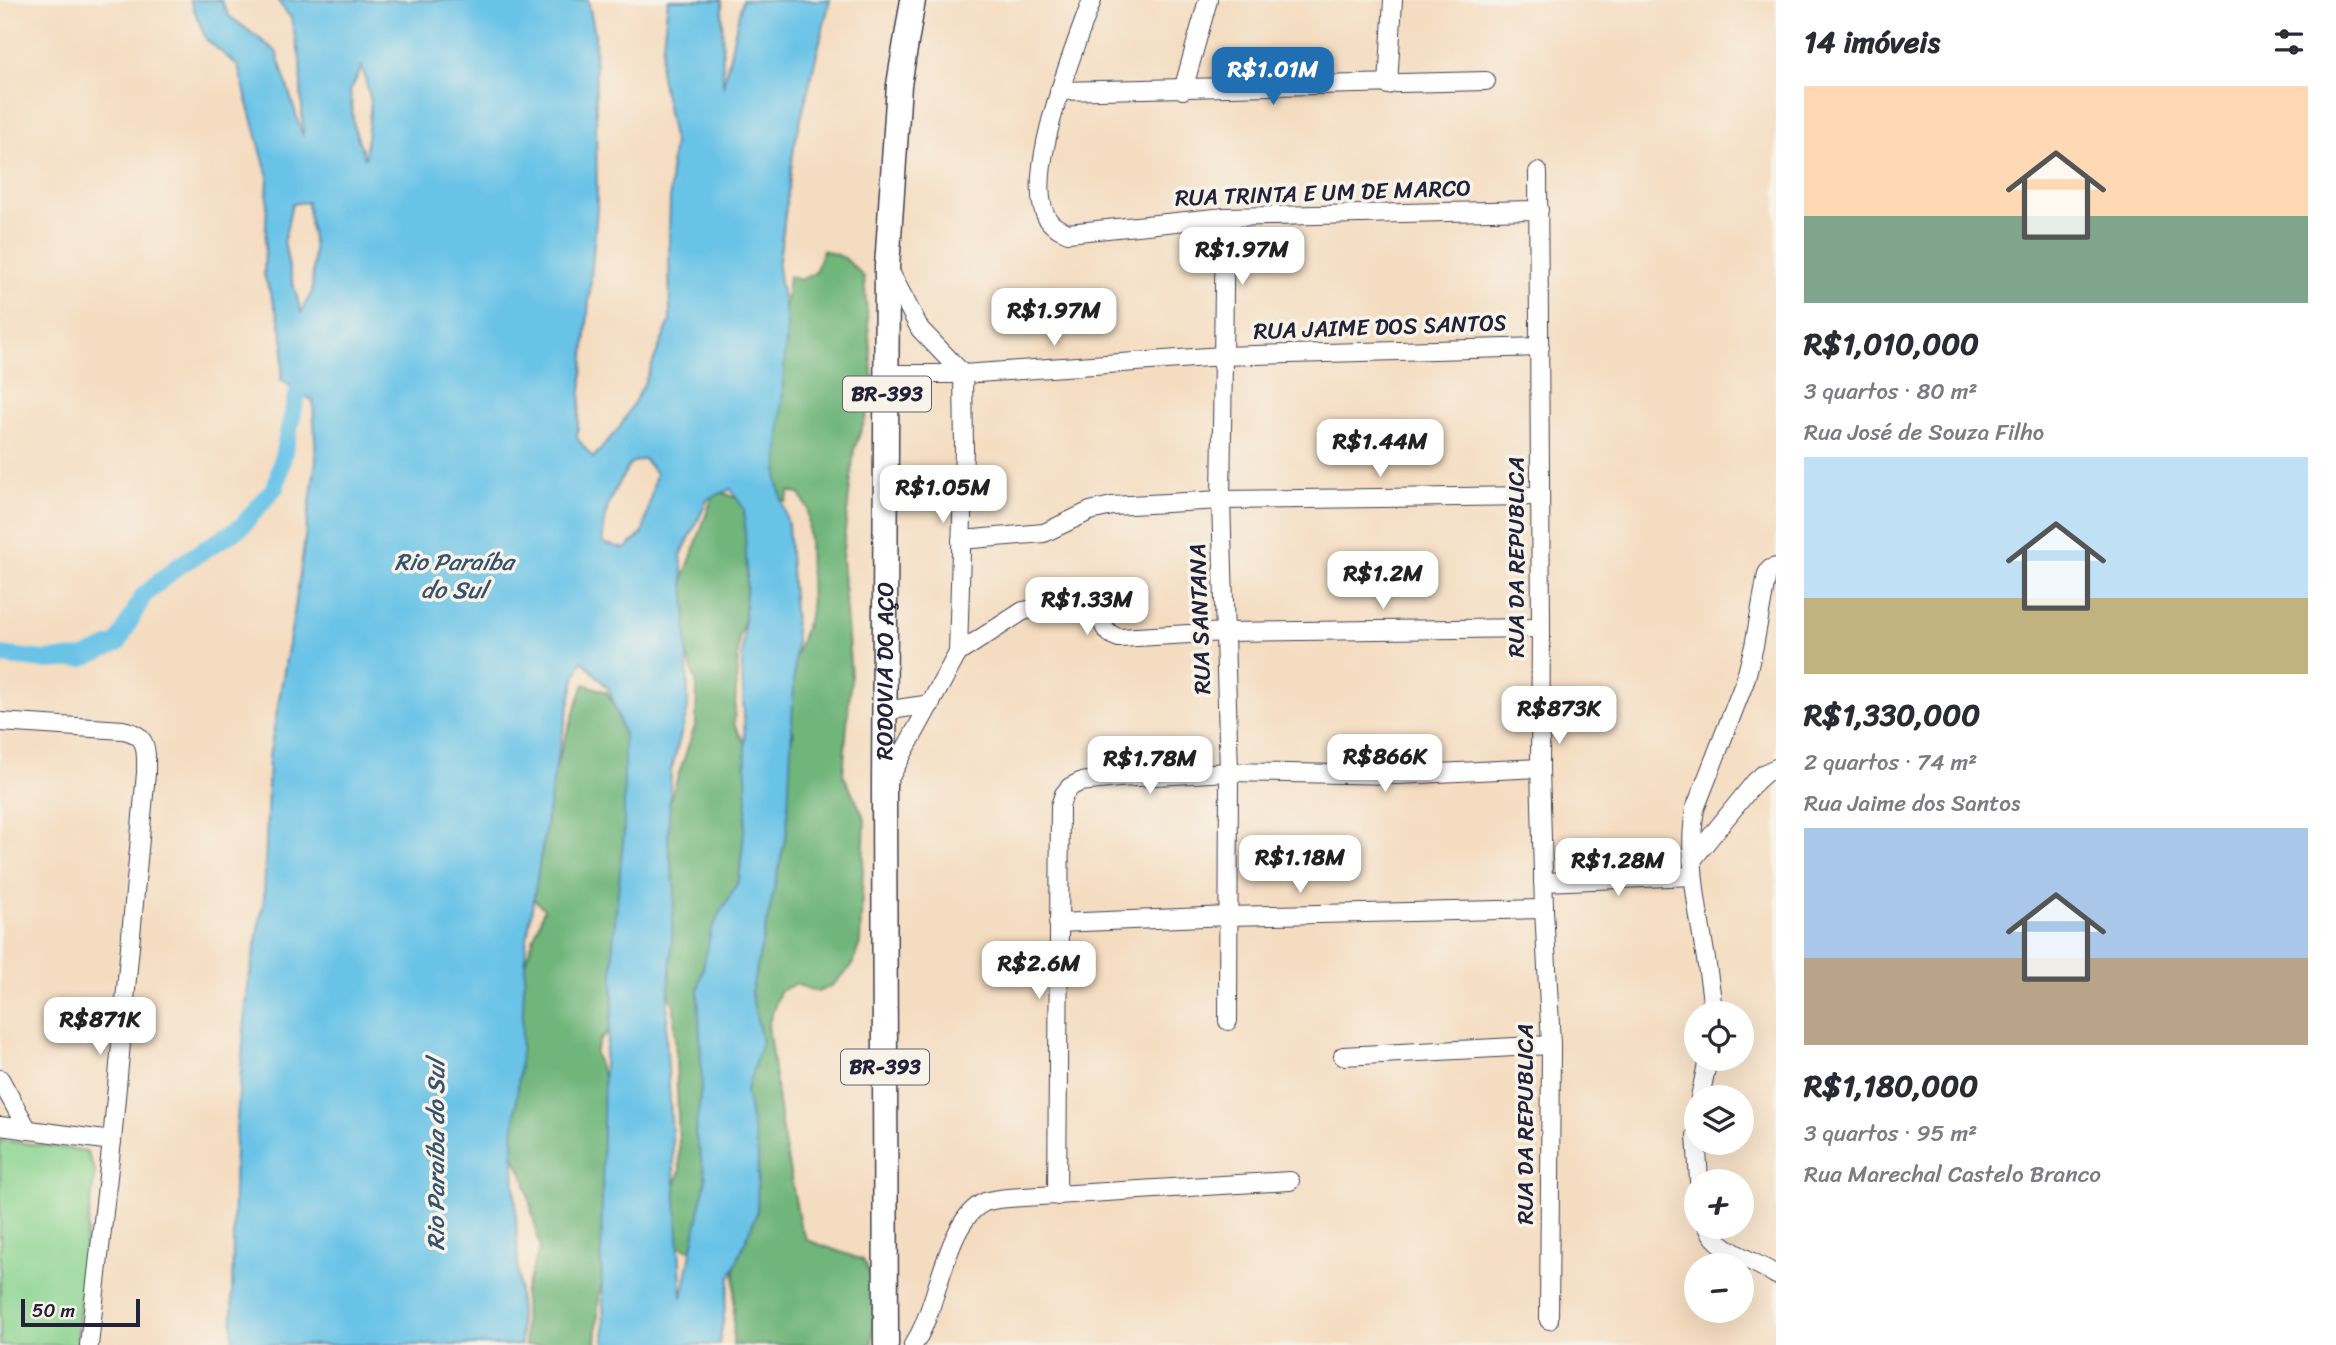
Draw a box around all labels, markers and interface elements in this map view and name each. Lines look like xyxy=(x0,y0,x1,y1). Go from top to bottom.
text: 14 imóveis xyxy=(1804,15,1940,69)
icon: filters xyxy=(2270,23,2308,61)
pin: R$1.01M xyxy=(1208,48,1338,107)
text: R$1.01M xyxy=(1228,49,1318,90)
icon: home xyxy=(1993,132,2119,258)
street label: RUA TRINTA E UM DE MARCO xyxy=(1174,167,1472,219)
pin: R$1.97M xyxy=(1177,228,1307,287)
text: R$1.97M xyxy=(1195,229,1289,270)
pin: R$1.97M xyxy=(989,288,1119,348)
text: R$1.97M xyxy=(1007,290,1101,331)
street label: RUA JAIME DOS SANTOS xyxy=(1253,302,1507,352)
text: R$1,010,000 xyxy=(1804,317,1979,371)
text: 3 quartos · 80 m² xyxy=(1804,371,1978,412)
road number: BR-393 xyxy=(843,376,931,412)
text: Rua José de Souza Filho xyxy=(1804,412,2044,453)
pin: R$1.44M xyxy=(1315,420,1445,479)
text: R$1.44M xyxy=(1333,421,1427,462)
street label: RUA DA REPUBLICA xyxy=(1496,456,1537,658)
pin: R$1.05M xyxy=(878,466,1008,525)
text: R$1.05M xyxy=(896,467,990,508)
icon: home xyxy=(1993,503,2119,629)
water label: Rio Paraíba do Sul xyxy=(394,541,517,611)
street label: RUA SANTANA xyxy=(1177,543,1223,695)
pin: R$1.2M xyxy=(1326,552,1440,611)
text: R$1.2M xyxy=(1343,553,1423,594)
pin: R$1.33M xyxy=(1022,578,1152,637)
text: R$1.33M xyxy=(1041,579,1133,620)
street label: RODOVIA DO AÇO xyxy=(864,582,906,760)
pin: R$873K xyxy=(1502,686,1616,746)
text: R$873K xyxy=(1517,688,1601,729)
text: R$1,330,000 xyxy=(1804,688,1980,742)
pin: R$866K xyxy=(1328,734,1442,794)
pin: R$1.78M xyxy=(1085,736,1215,796)
text: R$866K xyxy=(1343,736,1427,777)
text: R$1.78M xyxy=(1104,738,1196,779)
text: 2 quartos · 74 m² xyxy=(1804,742,1977,783)
text: Rua Jaime dos Santos xyxy=(1804,783,2020,824)
pin: R$1.18M xyxy=(1235,836,1365,895)
text: R$1.18M xyxy=(1255,837,1345,878)
pin: R$1.28M xyxy=(1553,838,1683,898)
text: R$1.28M xyxy=(1571,840,1665,881)
icon: home xyxy=(1993,874,2119,1000)
pin: R$2.6M xyxy=(982,942,1096,1001)
text: R$2.6M xyxy=(998,943,1080,984)
pin: R$871K xyxy=(43,998,157,1057)
text: R$871K xyxy=(60,999,140,1040)
map controls xyxy=(1684,1001,1754,1323)
button: locate xyxy=(1684,1001,1754,1071)
street label: RUA DA REPUBLICA xyxy=(1505,1023,1546,1225)
road number: BR-393 xyxy=(841,1050,929,1084)
water label: Rio Paraíba do Sul xyxy=(415,1054,457,1250)
text: R$1,180,000 xyxy=(1804,1059,1978,1113)
button: layers xyxy=(1684,1085,1754,1155)
text: 3 quartos · 95 m² xyxy=(1804,1113,1977,1154)
text: Rua Marechal Castelo Branco xyxy=(1804,1154,2101,1195)
button: + xyxy=(1684,1169,1754,1239)
button: − xyxy=(1684,1253,1754,1323)
text: 50 m xyxy=(32,1294,75,1327)
scale bar xyxy=(21,1296,140,1328)

